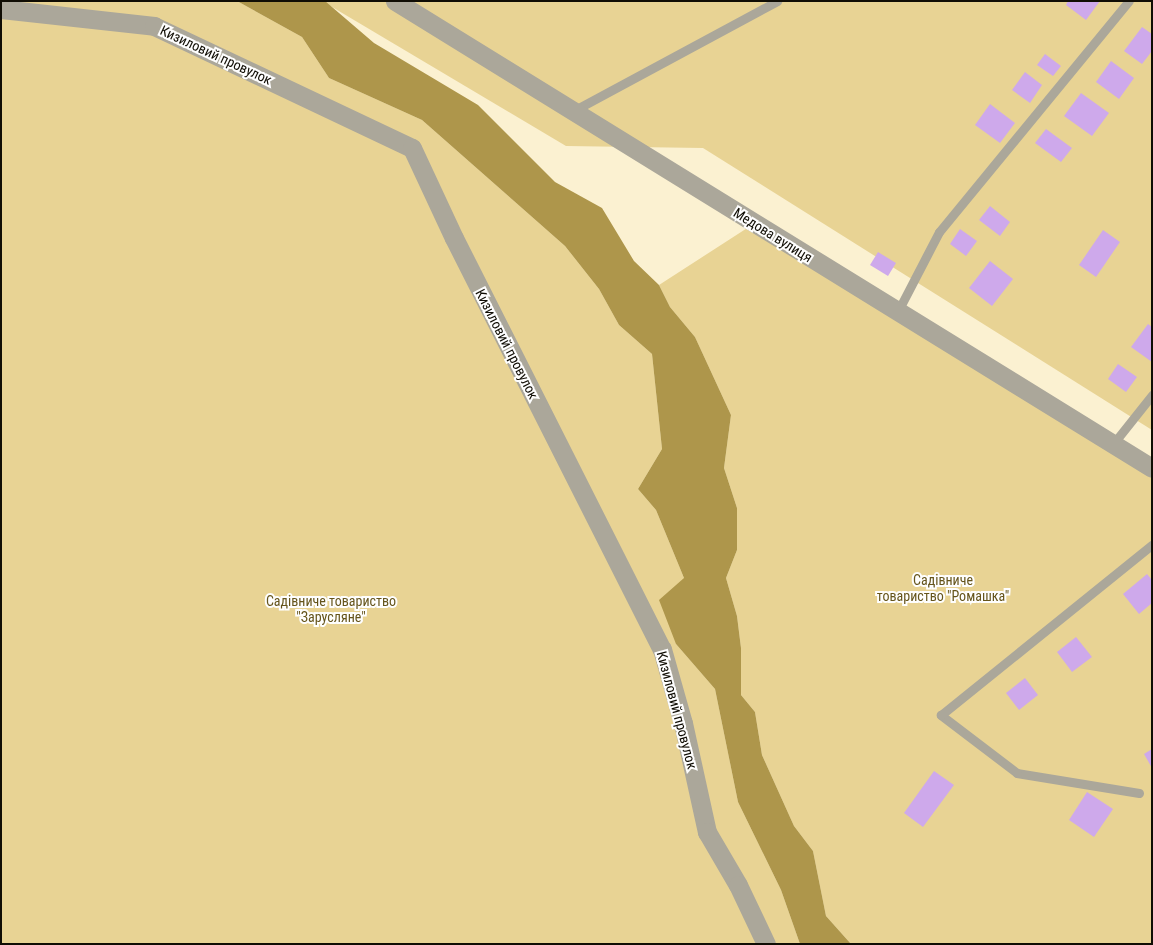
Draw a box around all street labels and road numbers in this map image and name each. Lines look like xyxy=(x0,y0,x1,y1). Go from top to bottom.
street label: Кизиловий провулок xyxy=(157,22,275,88)
street label: Медова вулиця xyxy=(731,204,815,266)
street label: Кизиловий провулок xyxy=(472,286,542,402)
street label: Кизиловий провулок xyxy=(653,649,701,771)

